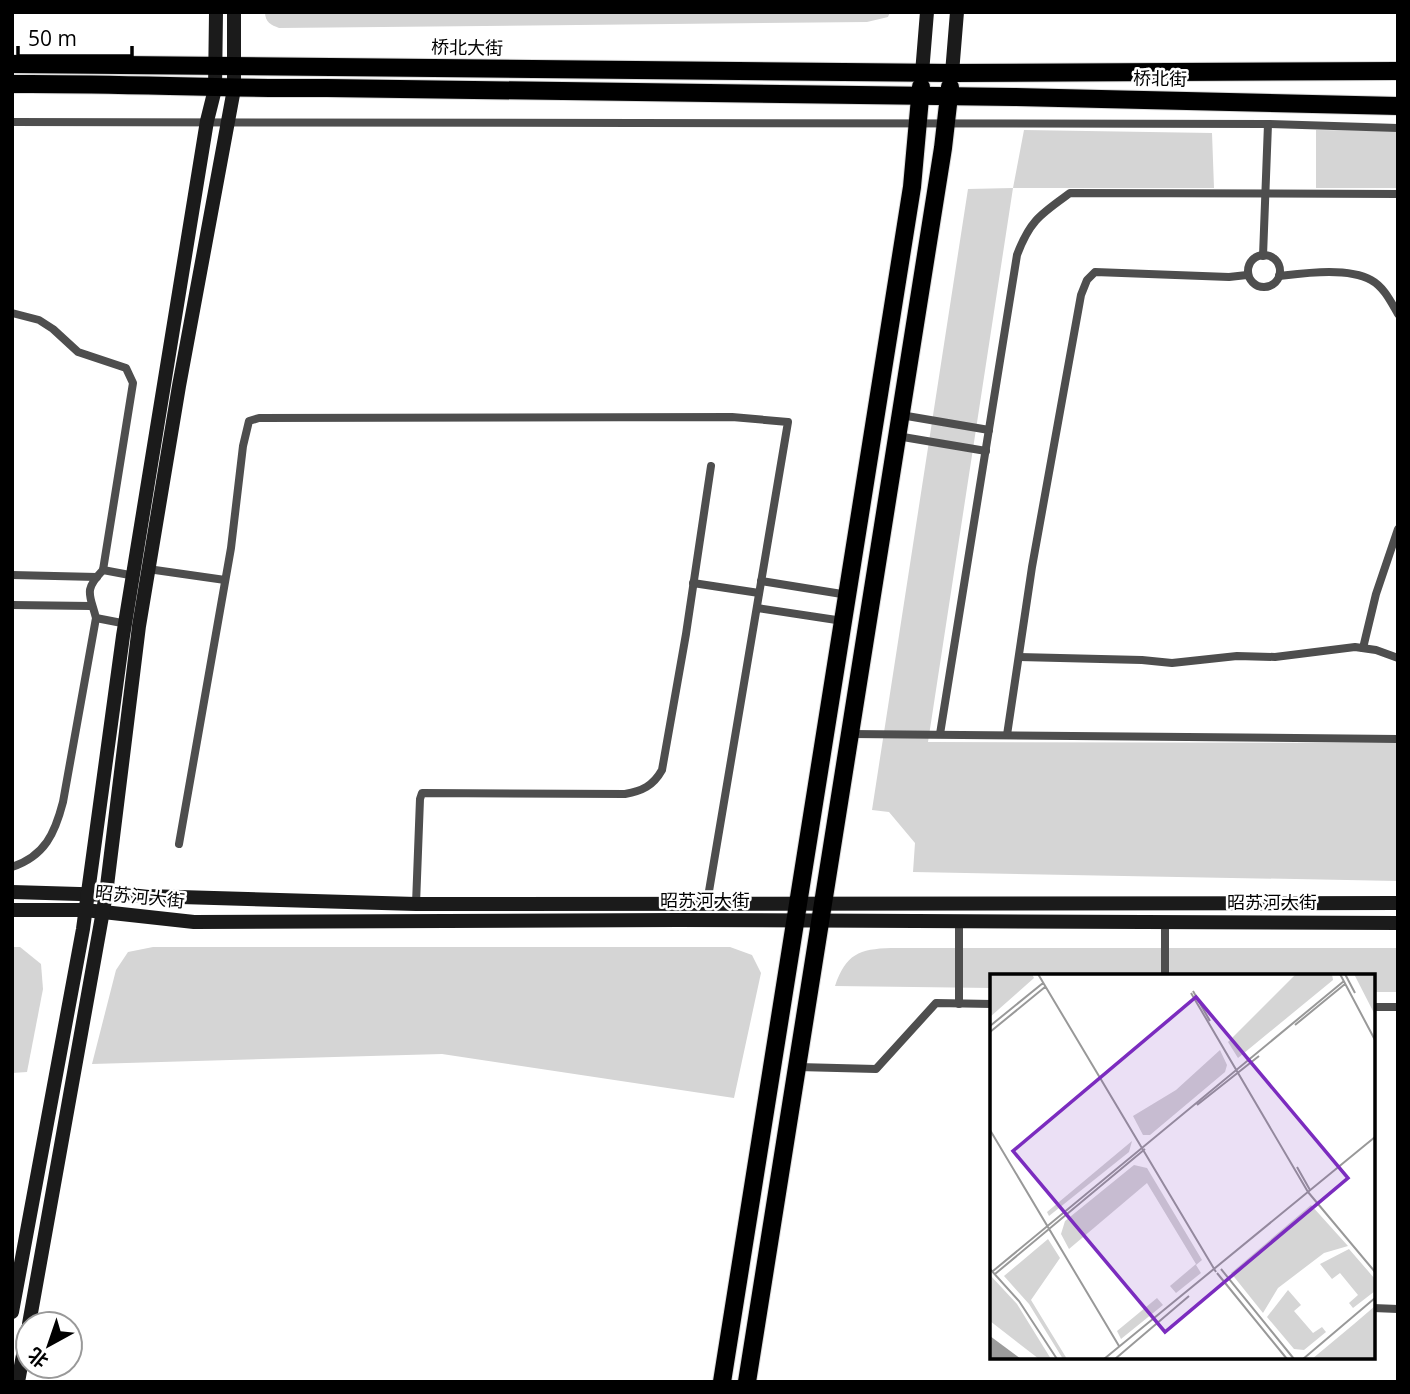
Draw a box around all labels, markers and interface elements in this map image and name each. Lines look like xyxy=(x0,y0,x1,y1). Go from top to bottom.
scale bar xyxy=(18,14,131,58)
text: 50 m xyxy=(28,24,77,52)
street label: 桥北大街 xyxy=(431,34,503,60)
street label: 桥北街 xyxy=(1133,66,1187,90)
street label: 昭苏河大街 xyxy=(94,879,186,913)
street label: 昭苏河大街 xyxy=(660,888,750,912)
street label: 昭苏河大街 xyxy=(1227,890,1317,914)
inset map xyxy=(990,974,1375,1359)
north arrow xyxy=(14,1310,84,1380)
text: 北 xyxy=(22,1342,54,1374)

